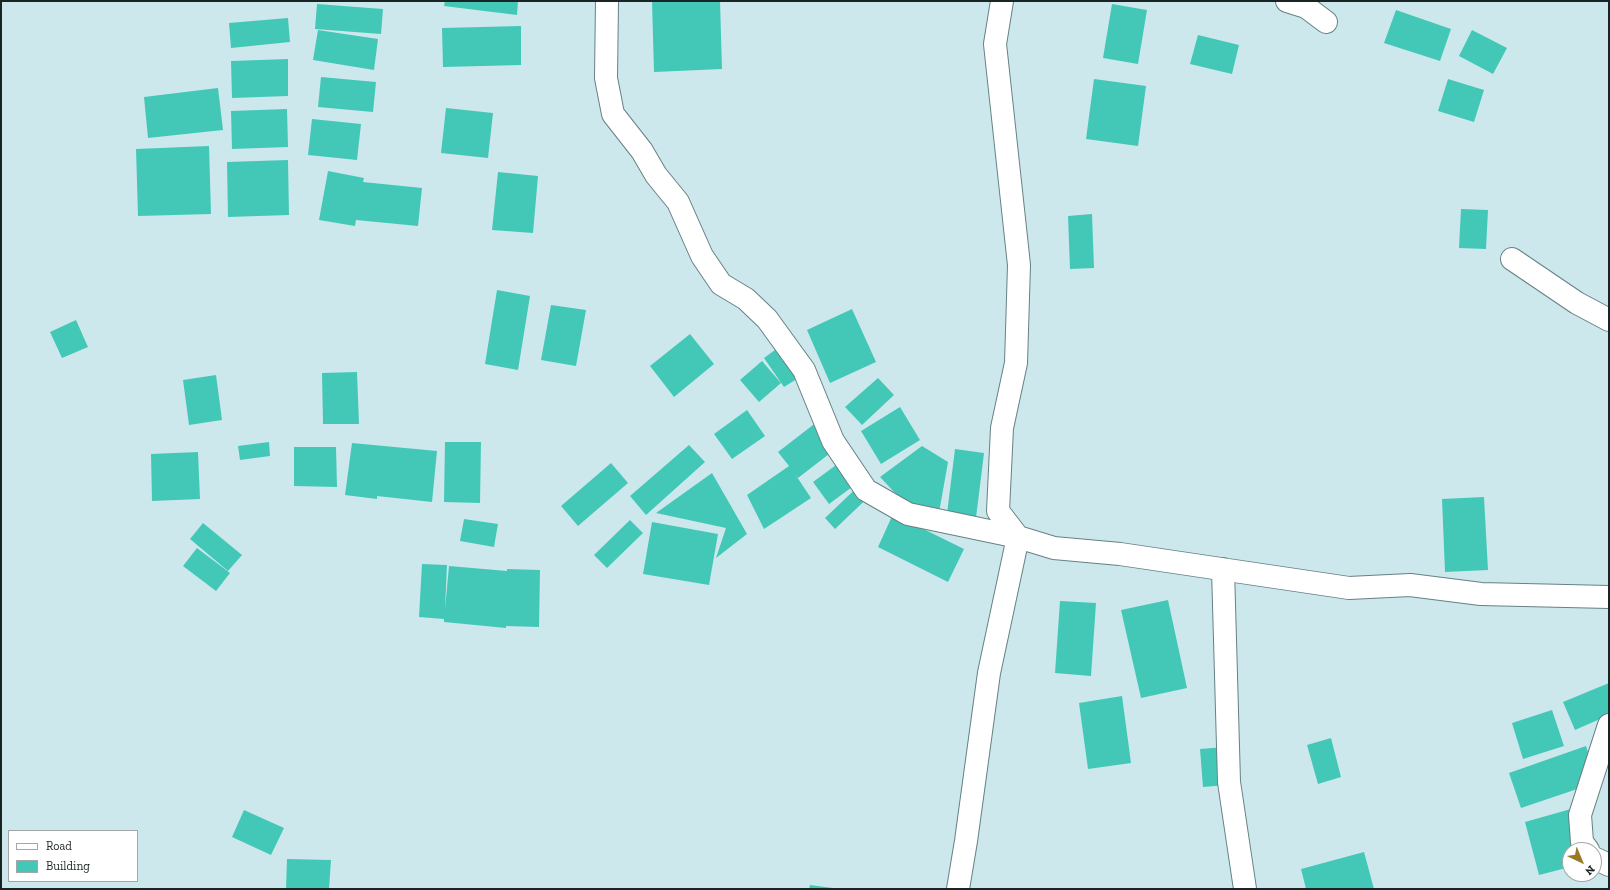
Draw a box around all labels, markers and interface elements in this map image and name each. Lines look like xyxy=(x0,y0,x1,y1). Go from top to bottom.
legend xyxy=(8,830,138,882)
text: Road xyxy=(46,839,72,853)
north arrow xyxy=(1562,842,1602,882)
text: Building xyxy=(46,859,90,873)
text: N xyxy=(1582,863,1598,878)

